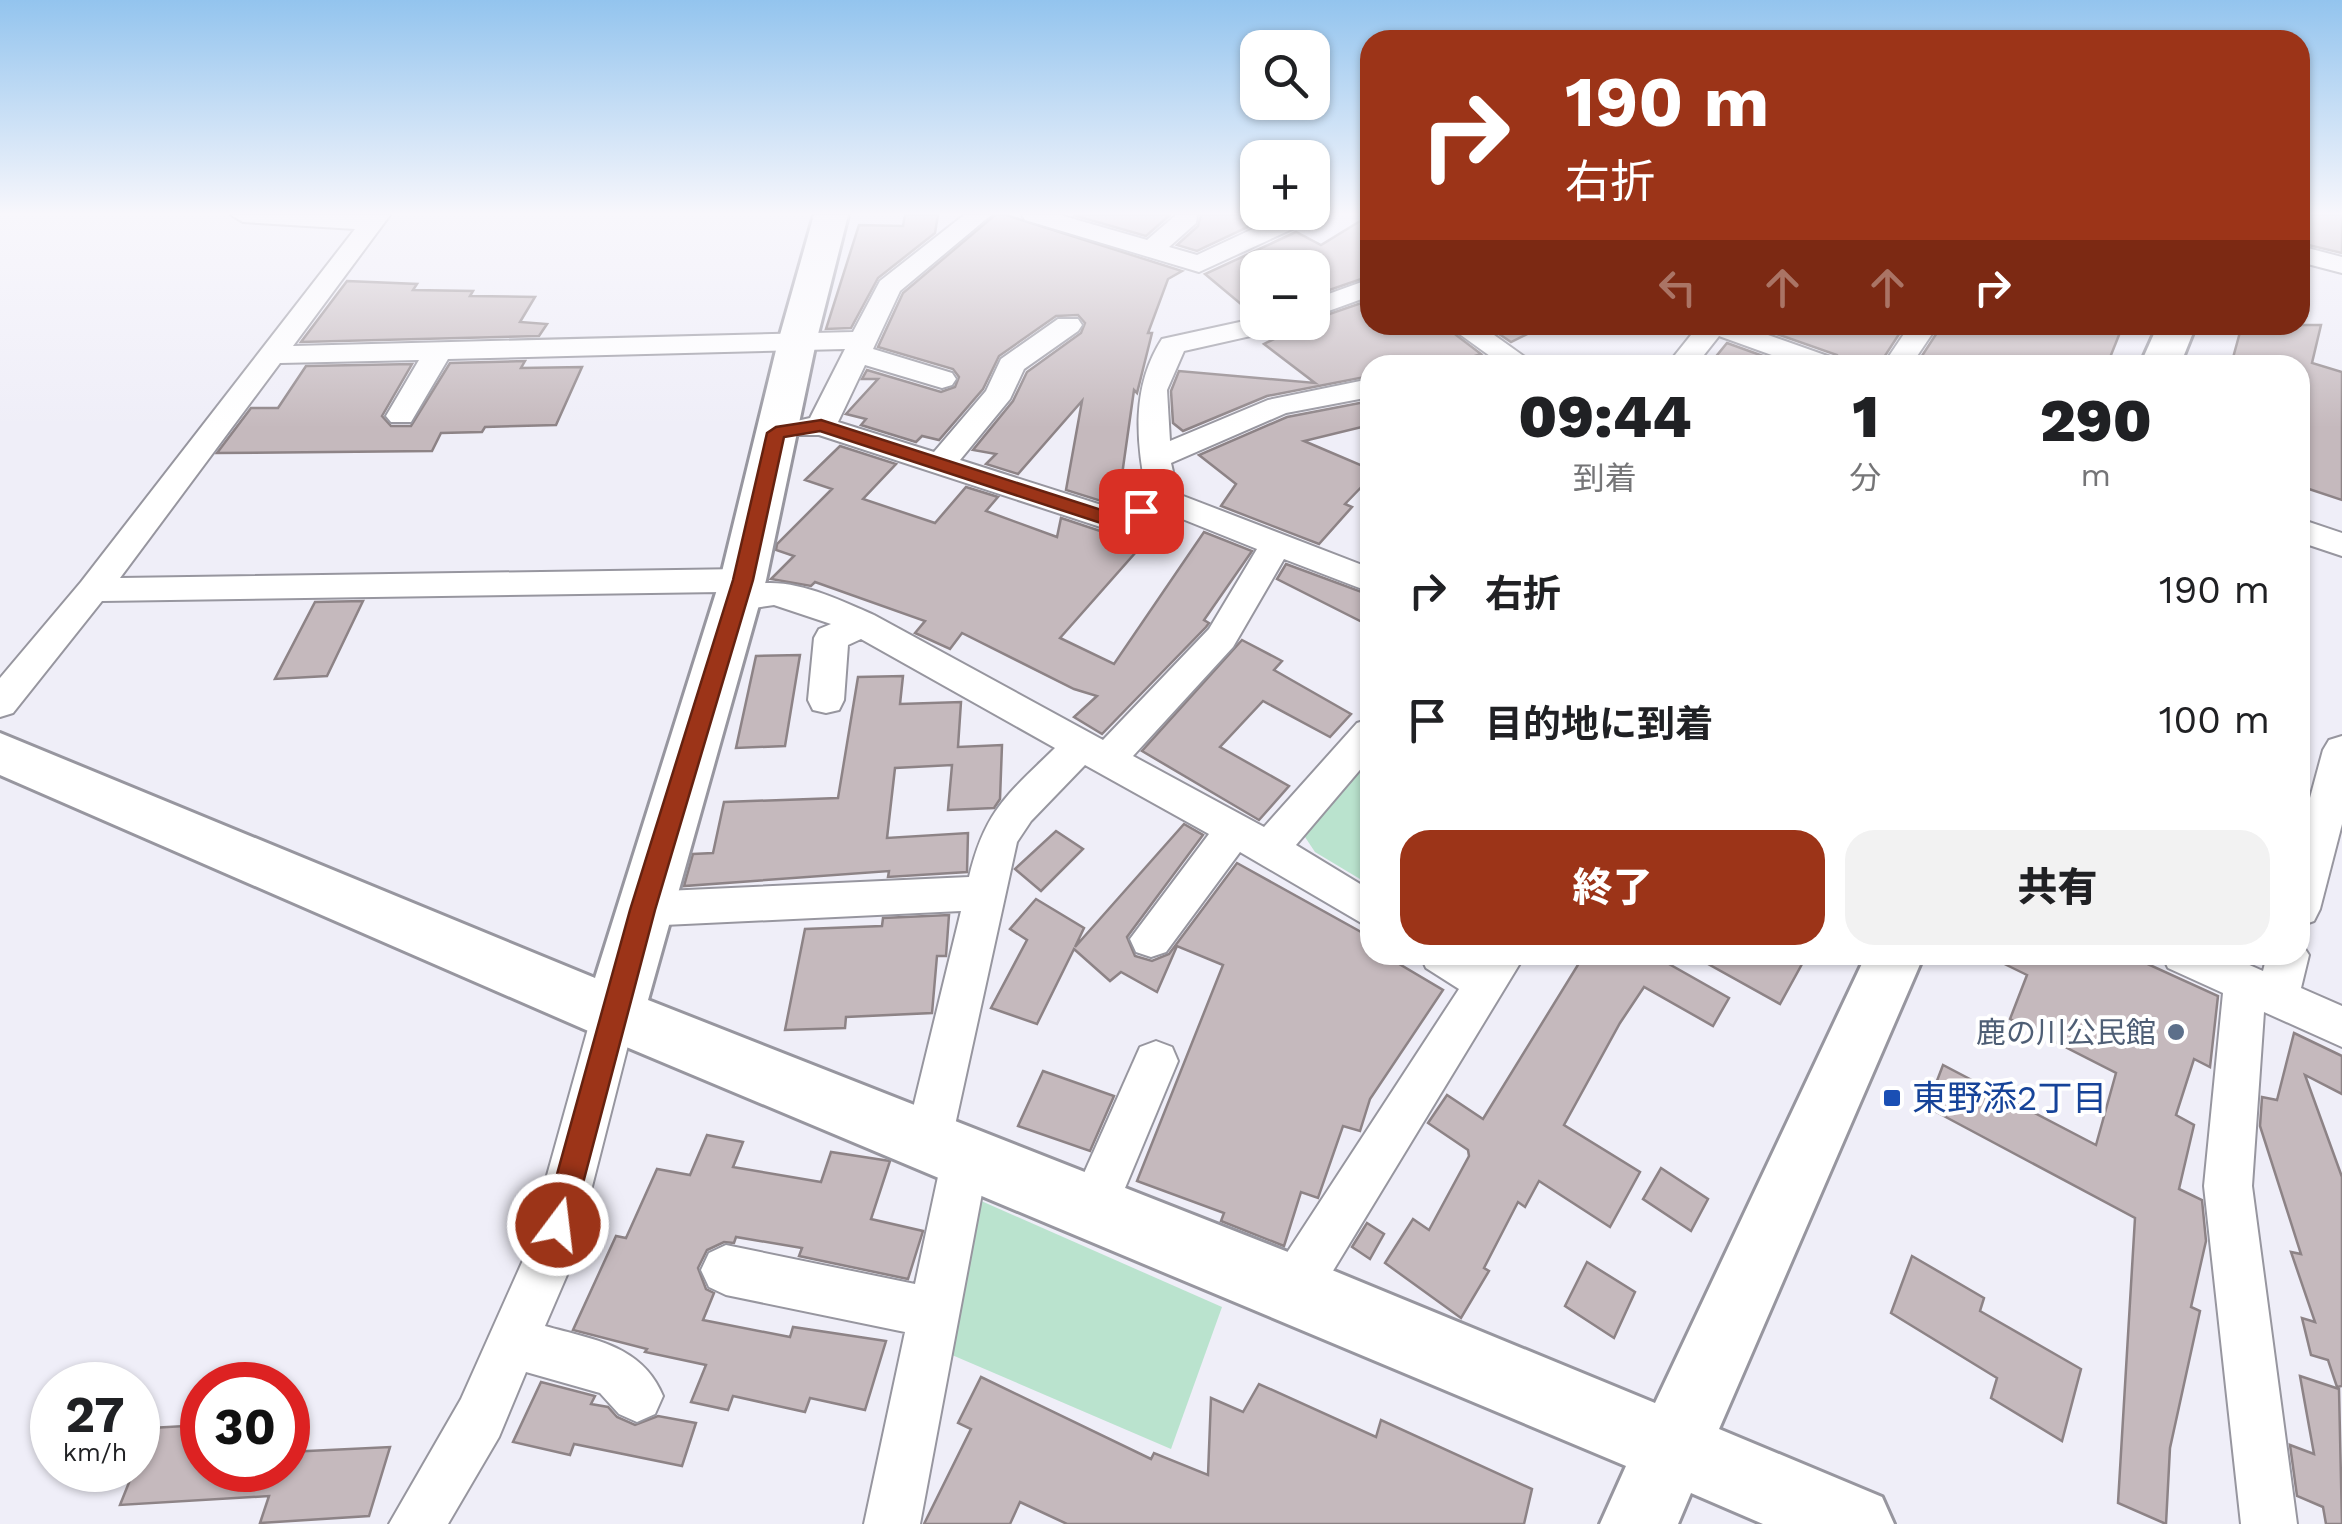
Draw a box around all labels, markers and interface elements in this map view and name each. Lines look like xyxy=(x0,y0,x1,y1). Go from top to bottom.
map controls xyxy=(1240,30,1330,340)
button: search xyxy=(1240,30,1330,120)
text: 190 m xyxy=(1565,61,1769,143)
icon: right xyxy=(1400,70,1530,200)
button: + xyxy=(1240,140,1330,230)
text: 右折 xyxy=(1565,155,1655,208)
button: − xyxy=(1240,250,1330,340)
icon: left xyxy=(1650,260,1705,315)
icon: ahead xyxy=(1755,260,1810,315)
icon: ahead xyxy=(1860,260,1915,315)
icon: right xyxy=(1965,260,2020,315)
text: 09:44 xyxy=(1518,381,1691,452)
text: 1 xyxy=(1852,381,1879,452)
text: 290 xyxy=(2040,385,2152,456)
text: m xyxy=(2081,456,2111,494)
text: 到着 xyxy=(1573,459,1637,497)
text: 分 xyxy=(1850,459,1882,497)
pin xyxy=(1099,469,1184,554)
icon: arrive xyxy=(1114,484,1169,539)
icon: right xyxy=(1400,563,1455,618)
text: 190 m xyxy=(2159,568,2270,612)
text: 右折 xyxy=(1485,572,1561,616)
icon: arrive xyxy=(1400,693,1455,748)
text: 100 m xyxy=(2159,698,2270,742)
text: 目的地に到着 xyxy=(1485,702,1713,746)
button: 終了 xyxy=(1400,830,1825,945)
button: 共有 xyxy=(1845,830,2270,945)
place label: 鹿の川公民館 xyxy=(1976,1015,2156,1050)
marker: 鹿の川公民館 xyxy=(2165,1021,2187,1043)
place label: 東野添2丁目 xyxy=(1912,1077,2107,1119)
marker: 東野添2丁目 xyxy=(1881,1087,1903,1109)
position arrow xyxy=(506,1173,610,1277)
speed limit sign: 30 xyxy=(180,1362,310,1492)
text: 27 xyxy=(65,1385,125,1444)
text: km/h xyxy=(63,1438,127,1467)

